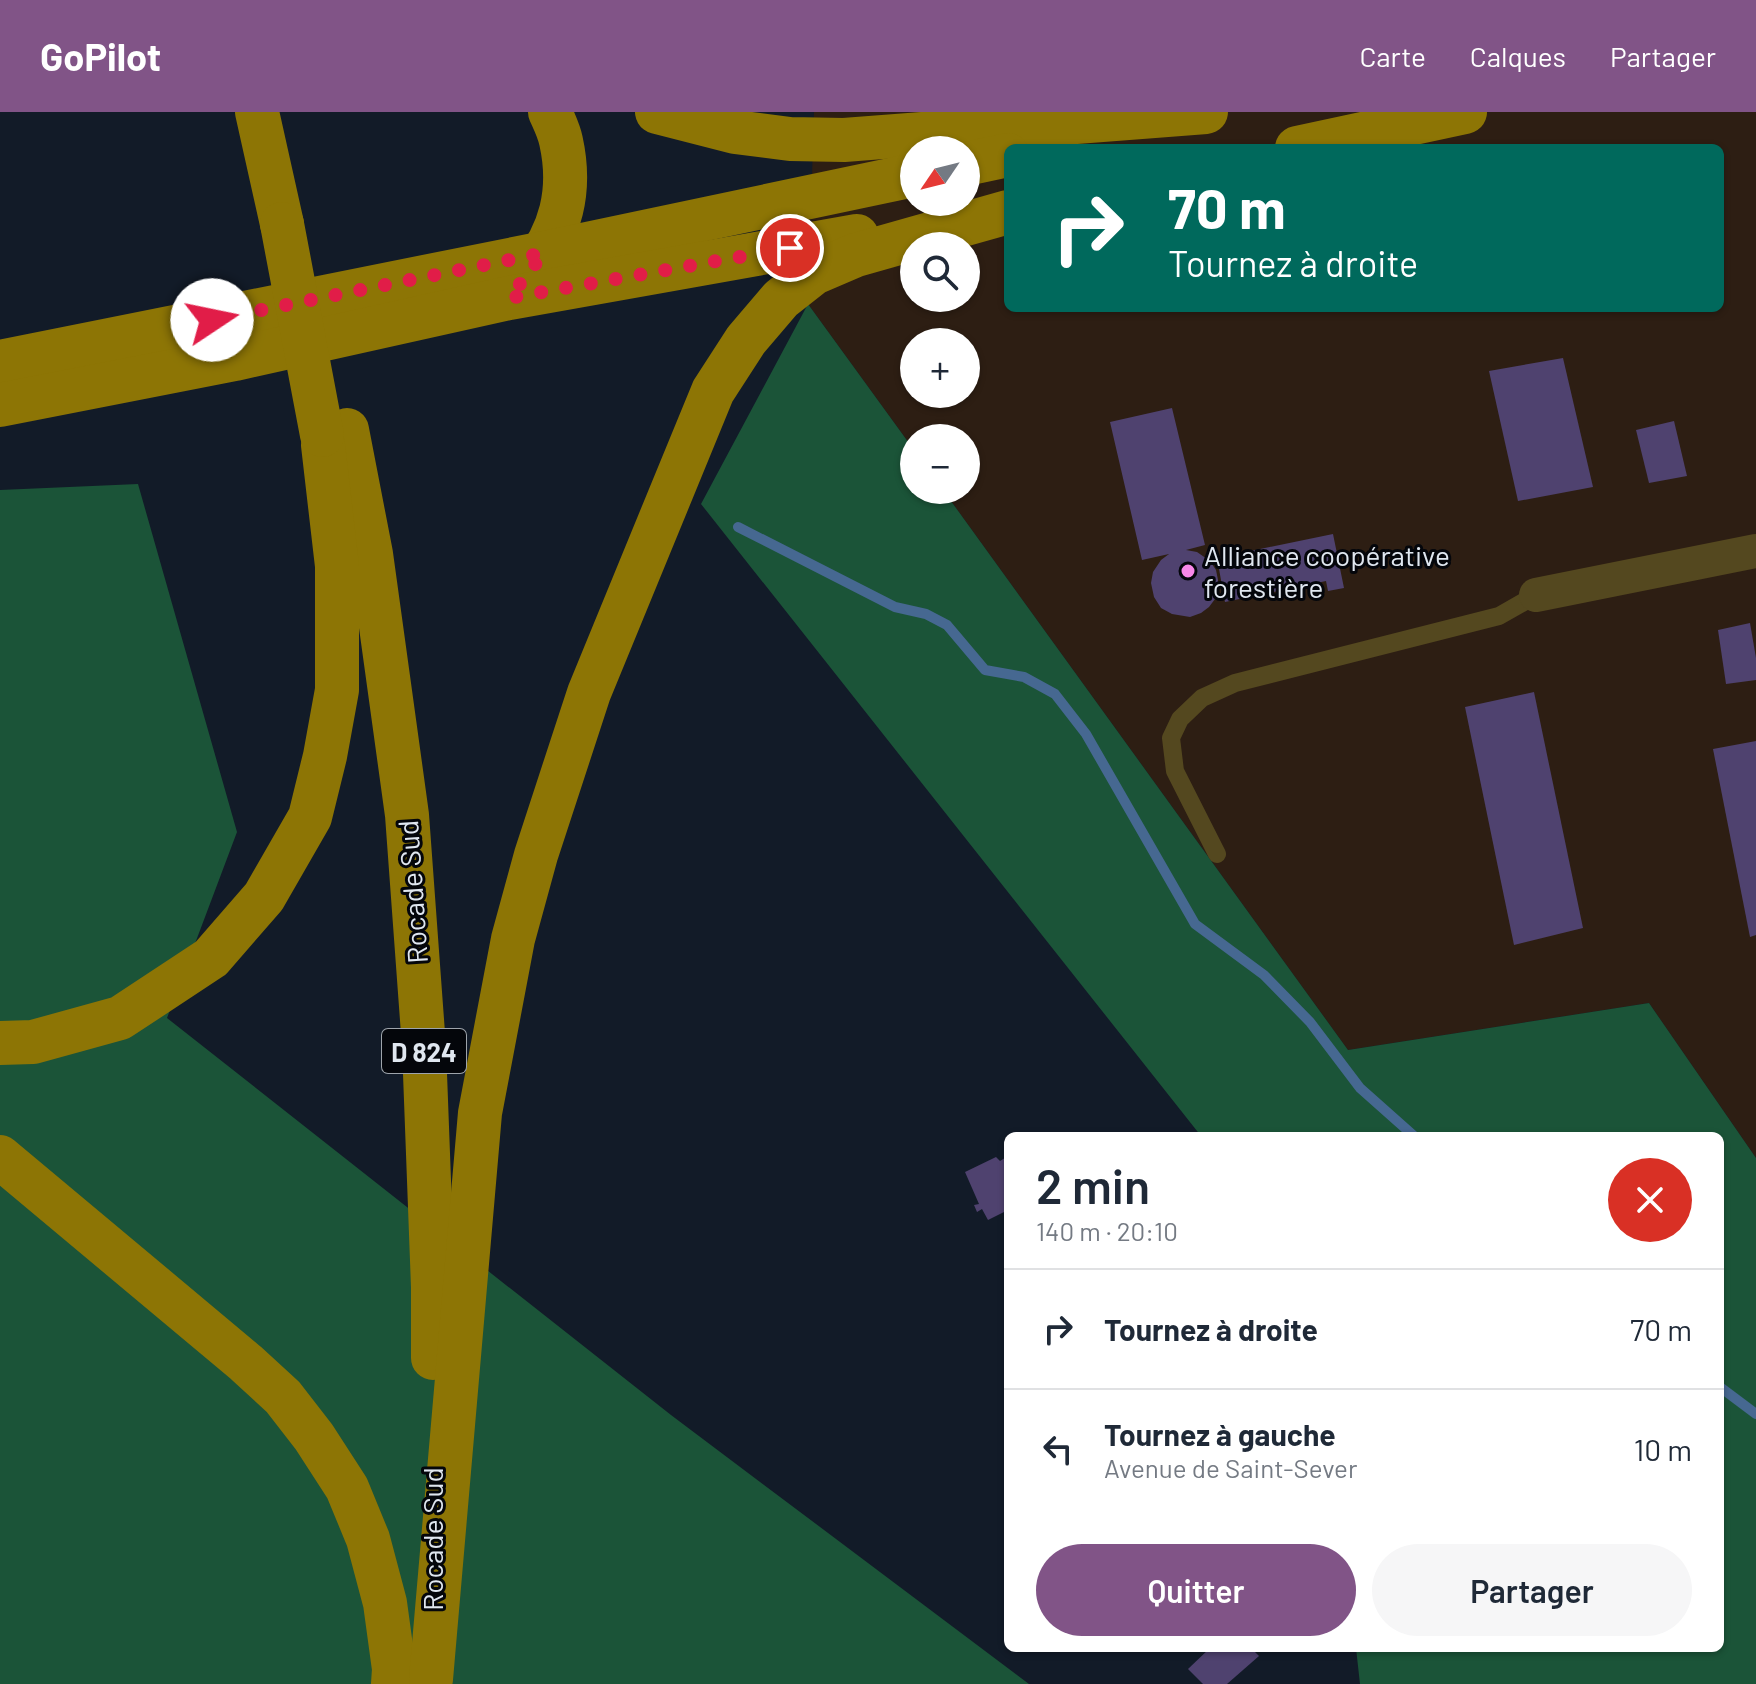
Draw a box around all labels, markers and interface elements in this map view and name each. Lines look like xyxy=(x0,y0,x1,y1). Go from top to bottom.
text: GoPilot xyxy=(40,33,161,79)
text: Carte xyxy=(1359,39,1426,73)
text: Calques xyxy=(1470,39,1566,73)
text: Partager xyxy=(1610,39,1716,73)
north arrow xyxy=(900,136,980,216)
map controls xyxy=(900,136,980,504)
text: 70 m xyxy=(1168,173,1286,240)
icon: right xyxy=(1036,176,1140,280)
pin xyxy=(756,214,824,282)
icon: arrive xyxy=(768,226,812,270)
button: search xyxy=(900,232,980,312)
text: Tournez à droite xyxy=(1168,241,1418,284)
position arrow xyxy=(170,278,254,362)
button: + xyxy=(900,328,980,408)
button: − xyxy=(900,424,980,504)
place label: Alliance coopérative forestière xyxy=(1204,538,1450,604)
marker: Alliance coopérative forestière xyxy=(1179,562,1197,580)
street label: Rocade Sud xyxy=(390,819,434,965)
road number: D 824 xyxy=(382,1029,466,1073)
text: 2 min xyxy=(1036,1156,1150,1214)
button: close xyxy=(1608,1158,1692,1242)
text: 140 m · 20:10 xyxy=(1036,1215,1178,1246)
icon: right xyxy=(1036,1307,1080,1351)
text: Tournez à droite xyxy=(1104,1311,1318,1347)
text: 70 m xyxy=(1630,1311,1692,1347)
text: Tournez à gauche xyxy=(1104,1416,1336,1452)
icon: left xyxy=(1036,1427,1080,1471)
text: 10 m xyxy=(1634,1431,1692,1467)
text: Avenue de Saint-Sever xyxy=(1104,1452,1357,1483)
street label: Rocade Sud xyxy=(415,1467,449,1611)
button: Quitter xyxy=(1036,1544,1356,1636)
button: Partager xyxy=(1372,1544,1692,1636)

